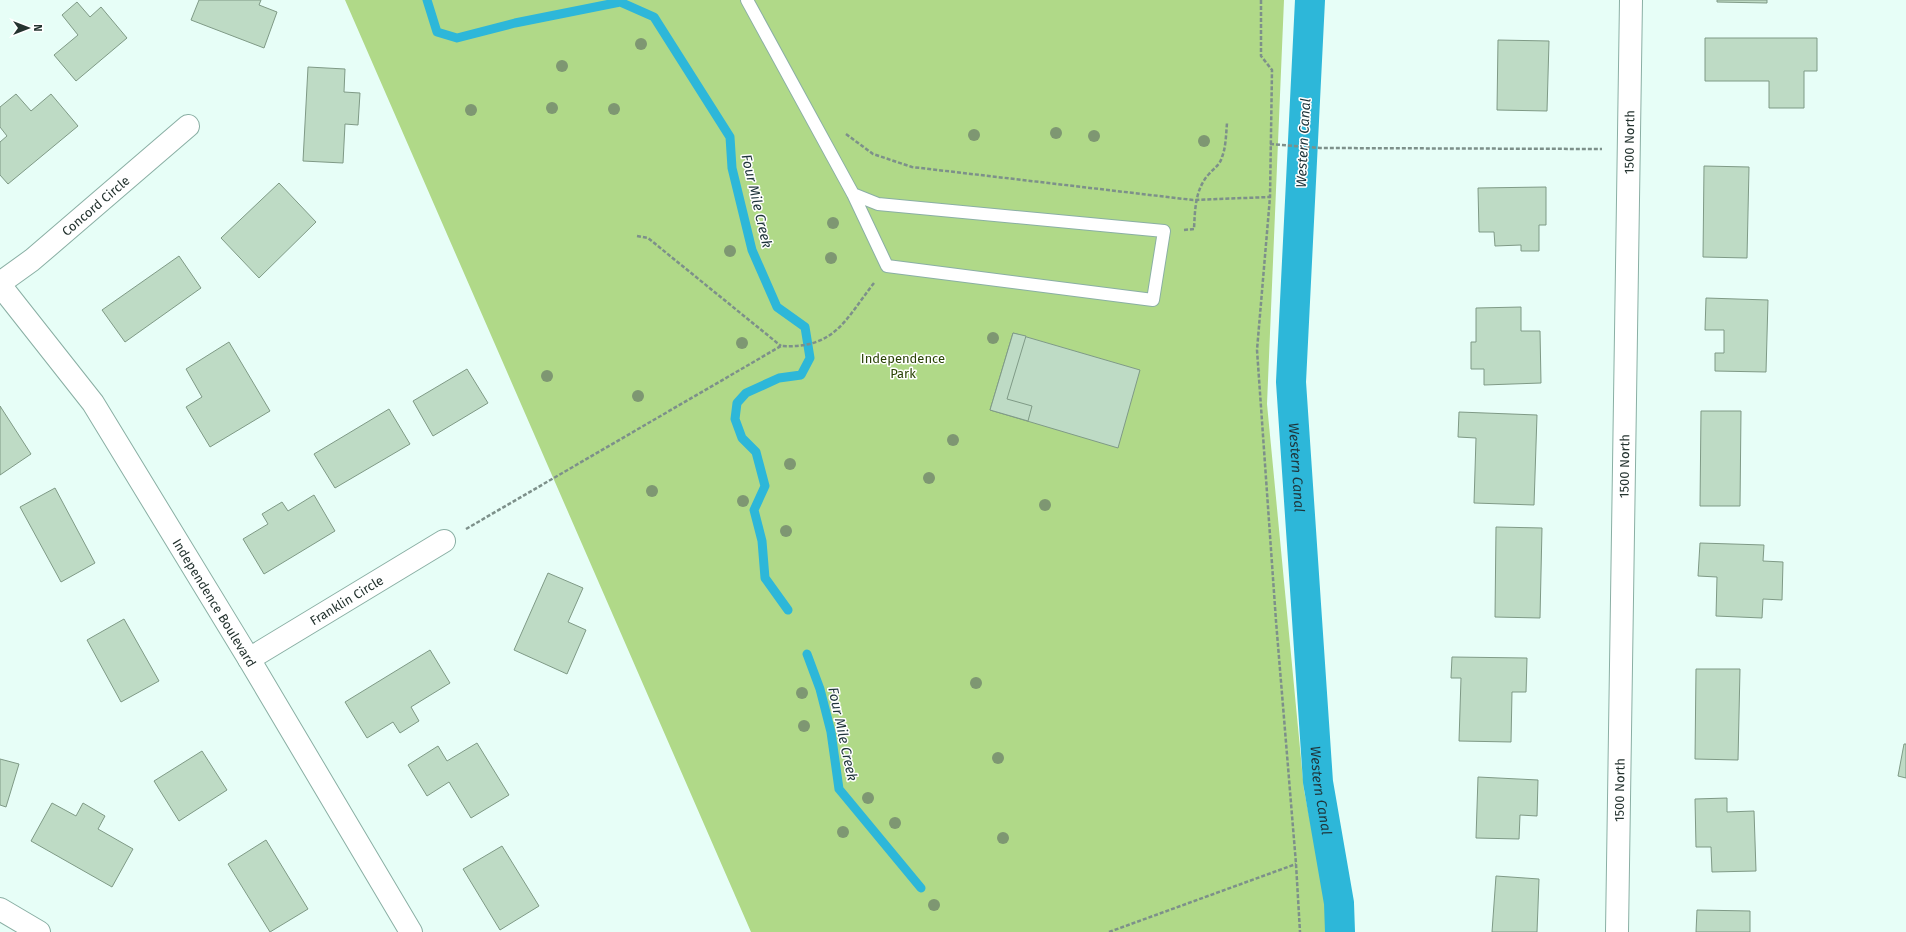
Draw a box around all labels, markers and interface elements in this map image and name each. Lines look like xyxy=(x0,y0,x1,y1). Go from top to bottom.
north arrow xyxy=(8,8,48,48)
text: N xyxy=(31,24,44,32)
water label: Western Canal xyxy=(1293,98,1314,188)
street label: 1500 North xyxy=(1621,110,1637,174)
water label: Four Mile Creek xyxy=(737,153,776,250)
street label: Concord Circle xyxy=(59,173,133,239)
park label: Independence Park xyxy=(861,351,945,381)
water label: Western Canal xyxy=(1285,422,1308,513)
street label: 1500 North xyxy=(1617,434,1632,498)
street label: Independence Boulevard xyxy=(169,536,259,670)
street label: Franklin Circle xyxy=(307,572,386,628)
water label: Four Mile Creek xyxy=(824,686,861,783)
water label: Western Canal xyxy=(1307,745,1335,836)
street label: 1500 North xyxy=(1612,758,1628,822)

